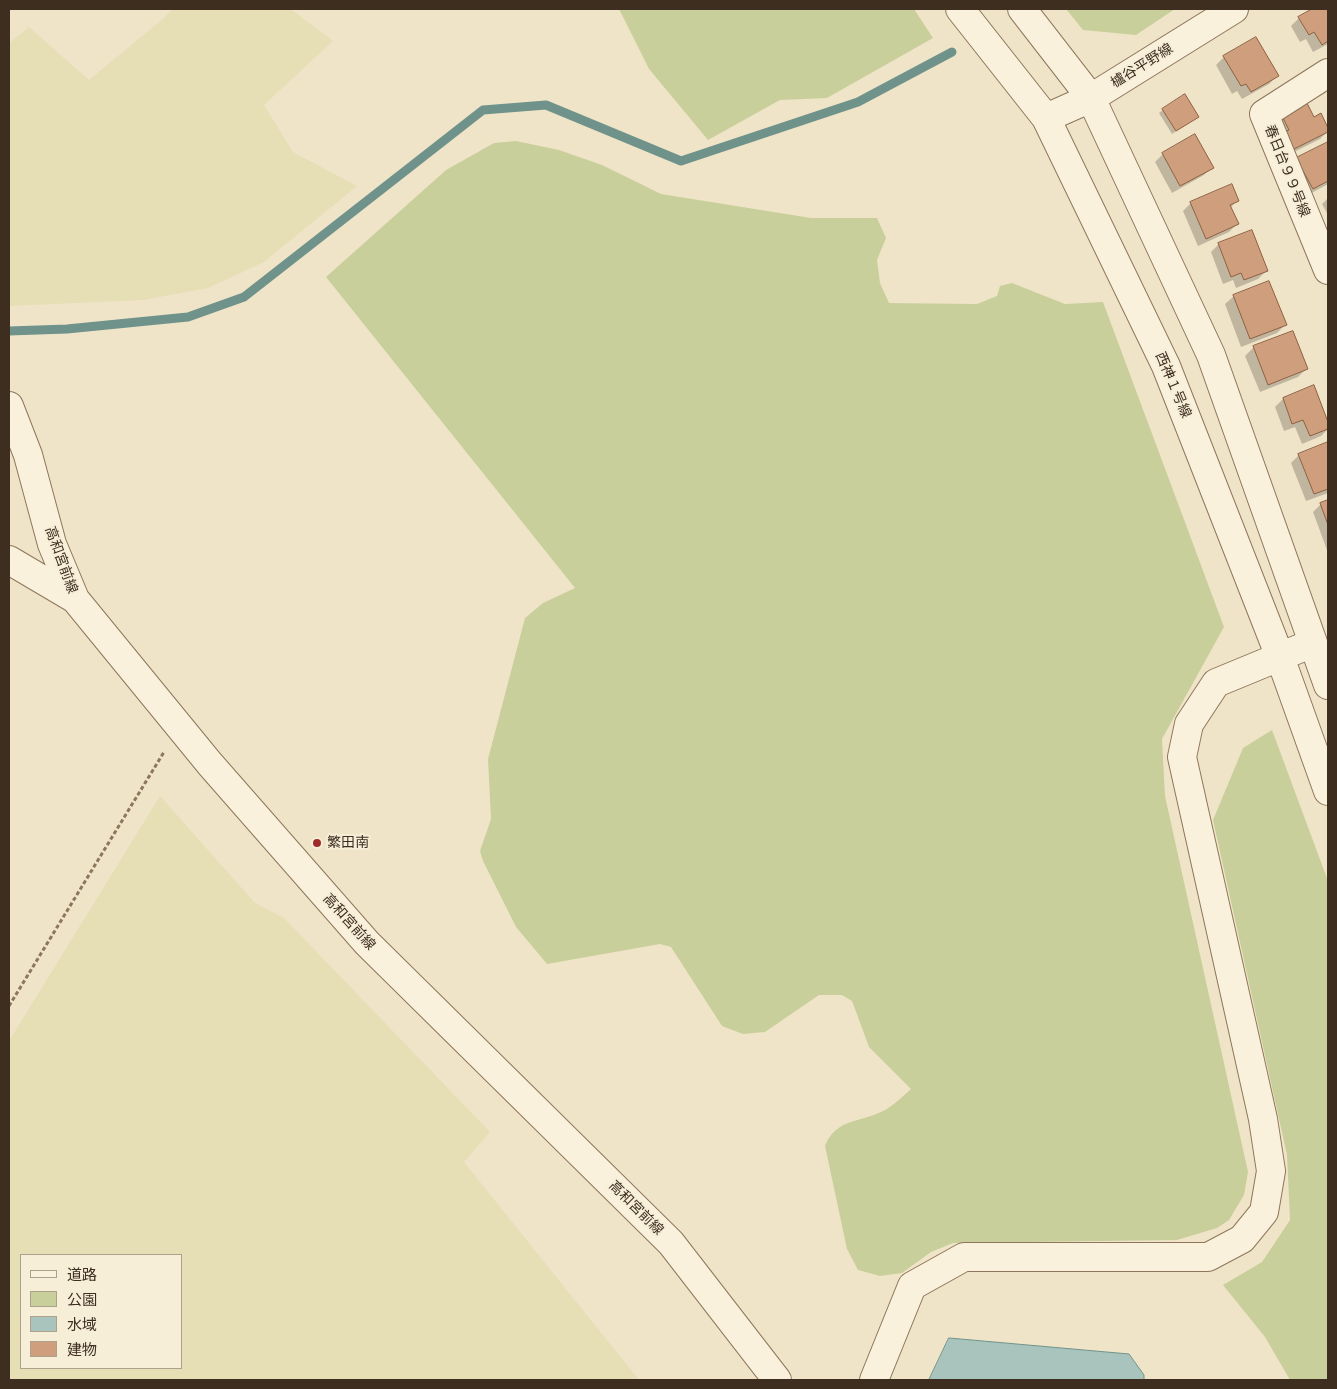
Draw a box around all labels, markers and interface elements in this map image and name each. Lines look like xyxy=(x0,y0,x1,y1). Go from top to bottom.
street label: 櫨谷平野線 xyxy=(1108,40,1176,92)
street label: 春日台９９号線 xyxy=(1261,122,1313,220)
street label: 西神１号線 xyxy=(1152,350,1194,420)
street label: 高和宮前線 xyxy=(41,524,81,596)
place label: 繁田南 xyxy=(327,835,369,851)
marker: 繁田南 xyxy=(311,837,323,849)
street label: 高和宮前線 xyxy=(319,890,379,954)
street label: 高和宮前線 xyxy=(605,1177,667,1239)
legend xyxy=(20,1254,182,1369)
text: 道路 xyxy=(67,1266,97,1284)
text: 公園 xyxy=(67,1291,97,1309)
text: 水域 xyxy=(67,1316,97,1334)
text: 建物 xyxy=(67,1341,97,1359)

